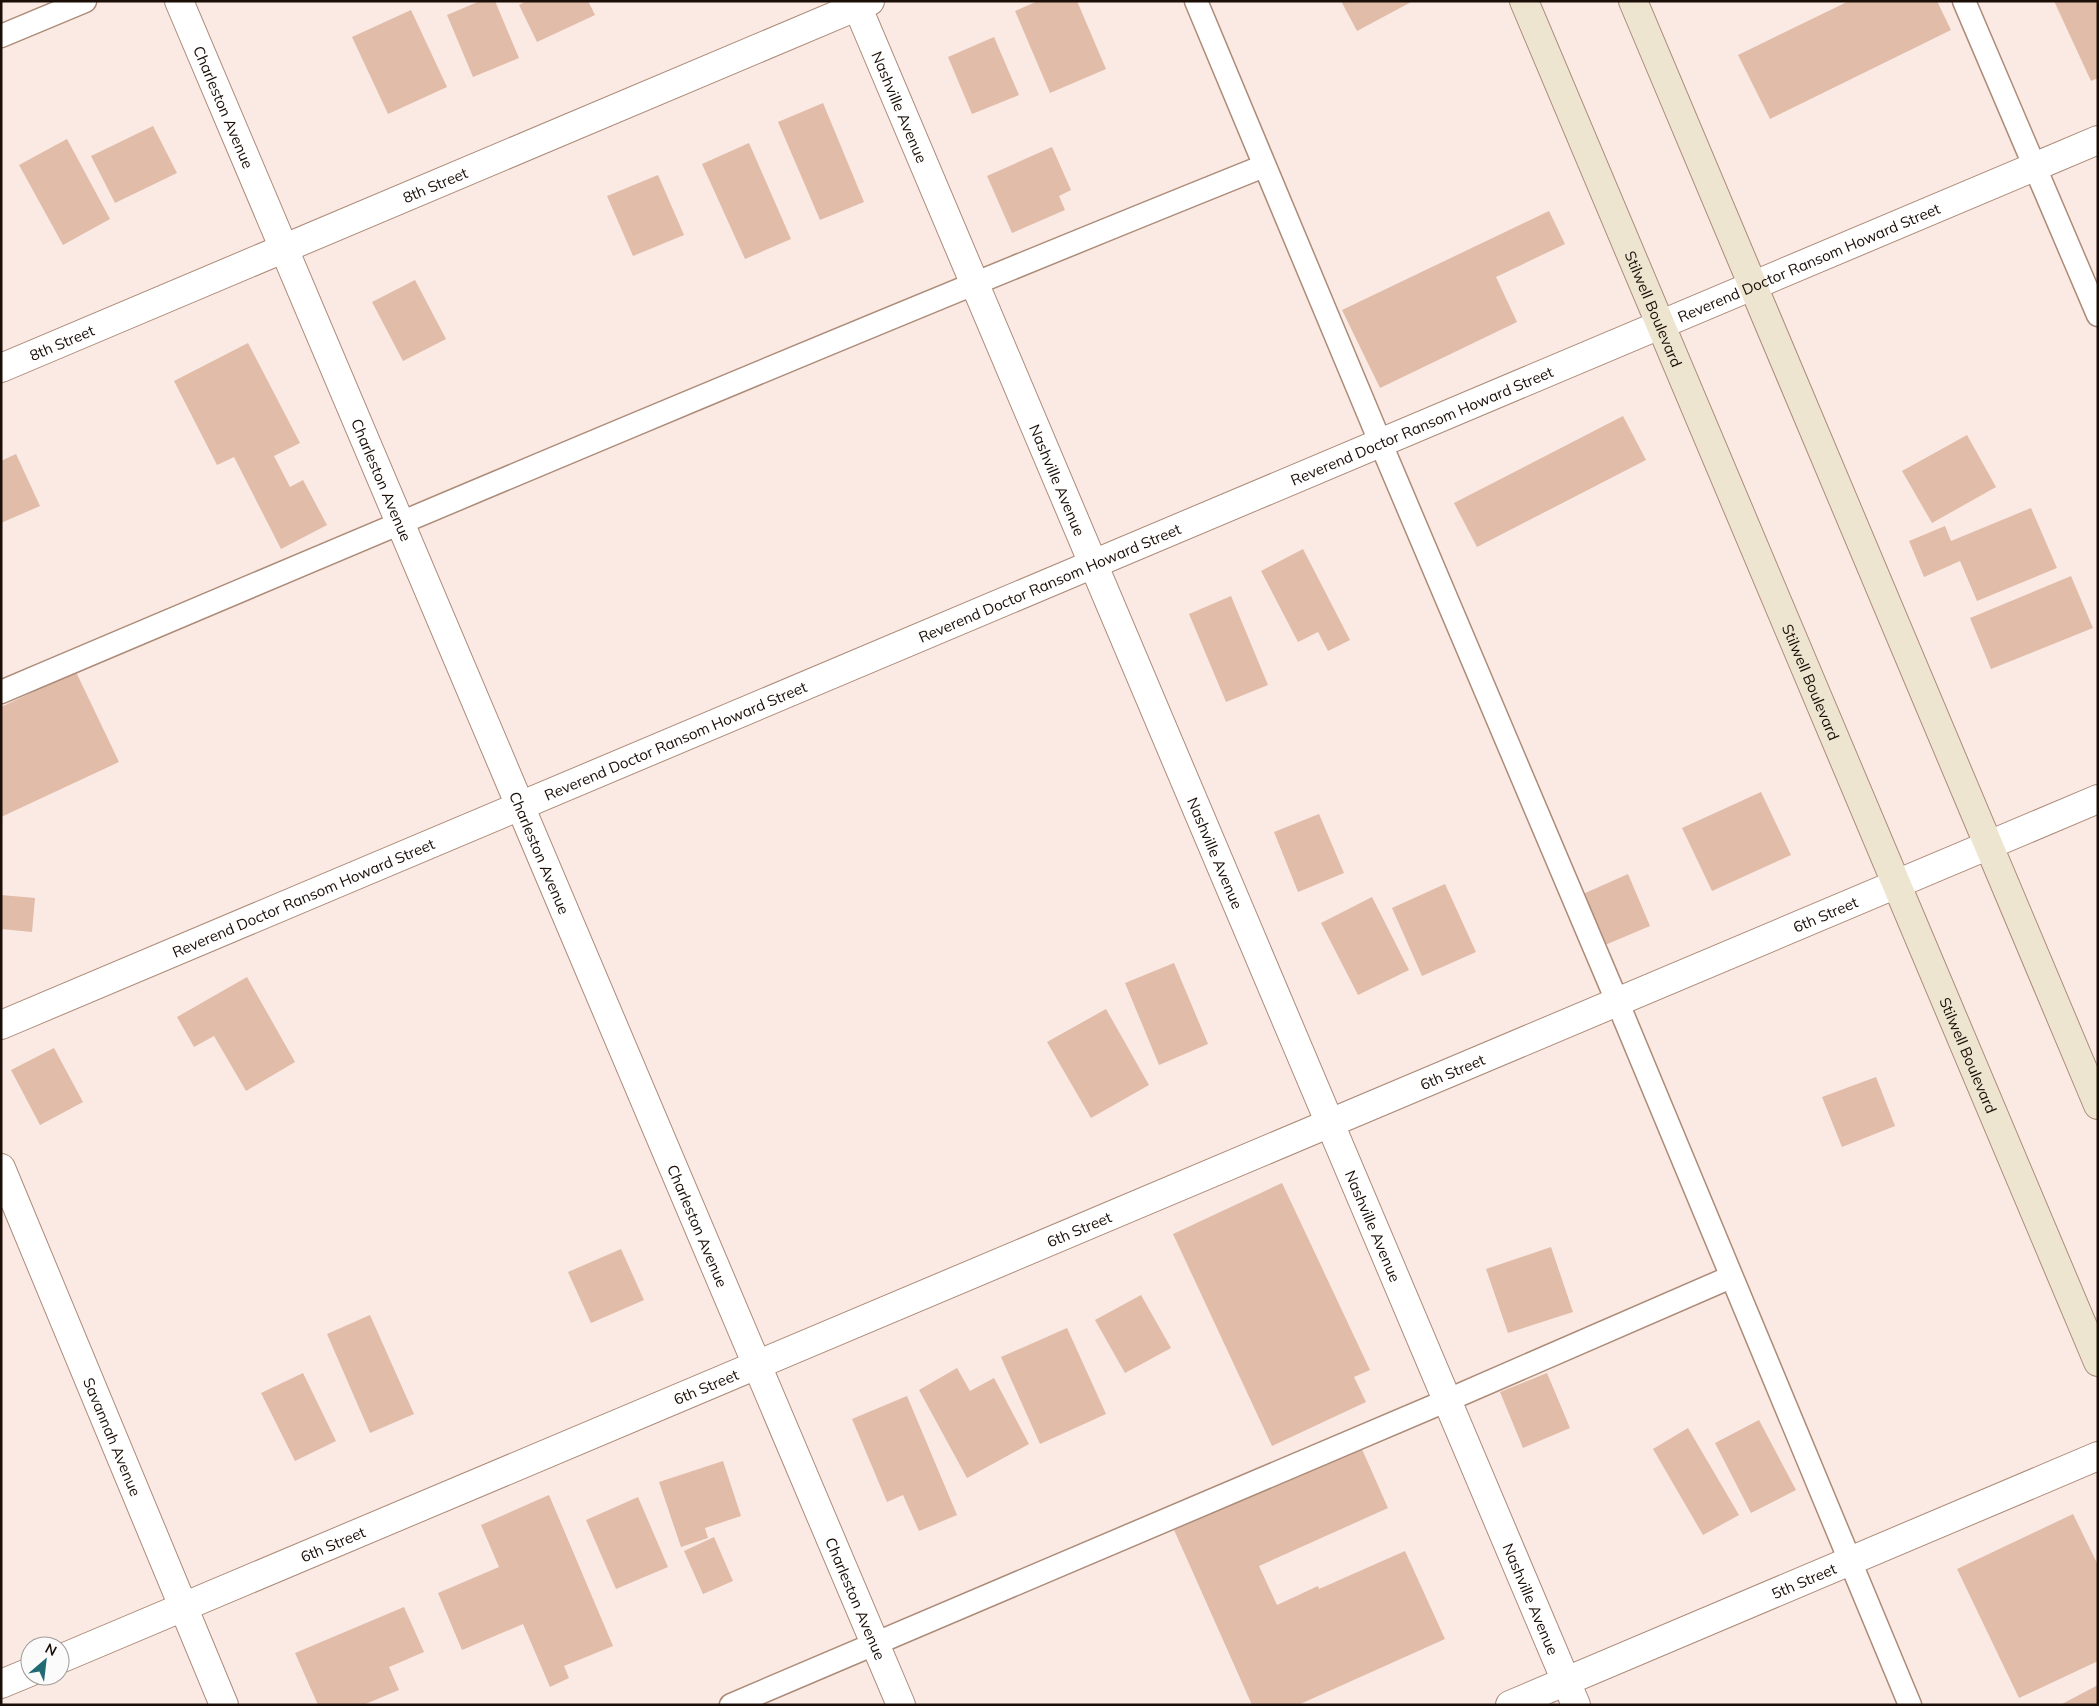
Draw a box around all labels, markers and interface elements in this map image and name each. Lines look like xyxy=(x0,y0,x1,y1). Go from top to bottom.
street label: Charleston Avenue xyxy=(189,43,258,171)
street label: Nashville Avenue xyxy=(868,48,932,166)
street label: 8th Street xyxy=(400,163,470,207)
street label: Reverend Doctor Ransom Howard Street xyxy=(1675,198,1943,326)
street label: Stilwell Boulevard xyxy=(1621,248,1687,370)
street label: 8th Street xyxy=(27,320,97,364)
street label: Reverend Doctor Ransom Howard Street xyxy=(1288,362,1556,489)
street label: Charleston Avenue xyxy=(347,416,416,544)
street label: Nashville Avenue xyxy=(1026,421,1090,539)
street label: Reverend Doctor Ransom Howard Street xyxy=(915,519,1184,646)
street label: Stilwell Boulevard xyxy=(1778,621,1844,743)
street label: Reverend Doctor Ransom Howard Street xyxy=(541,677,809,804)
street label: Charleston Avenue xyxy=(505,788,574,917)
street label: Nashville Avenue xyxy=(1183,794,1247,912)
street label: Reverend Doctor Ransom Howard Street xyxy=(169,834,437,961)
street label: 6th Street xyxy=(1790,892,1861,936)
street label: Stilwell Boulevard xyxy=(1936,994,2001,1116)
street label: 6th Street xyxy=(1417,1049,1487,1094)
street label: Charleston Avenue xyxy=(663,1161,732,1290)
street label: Nashville Avenue xyxy=(1341,1167,1405,1285)
street label: 6th Street xyxy=(1044,1207,1114,1251)
street label: 6th Street xyxy=(671,1364,741,1409)
street label: Savannah Avenue xyxy=(80,1375,146,1499)
street label: 6th Street xyxy=(297,1522,368,1566)
street label: Charleston Avenue xyxy=(821,1534,890,1663)
street label: Nashville Avenue xyxy=(1499,1540,1563,1658)
street label: 5th Street xyxy=(1768,1558,1839,1603)
north arrow xyxy=(20,1636,70,1686)
text: N xyxy=(42,1639,60,1660)

